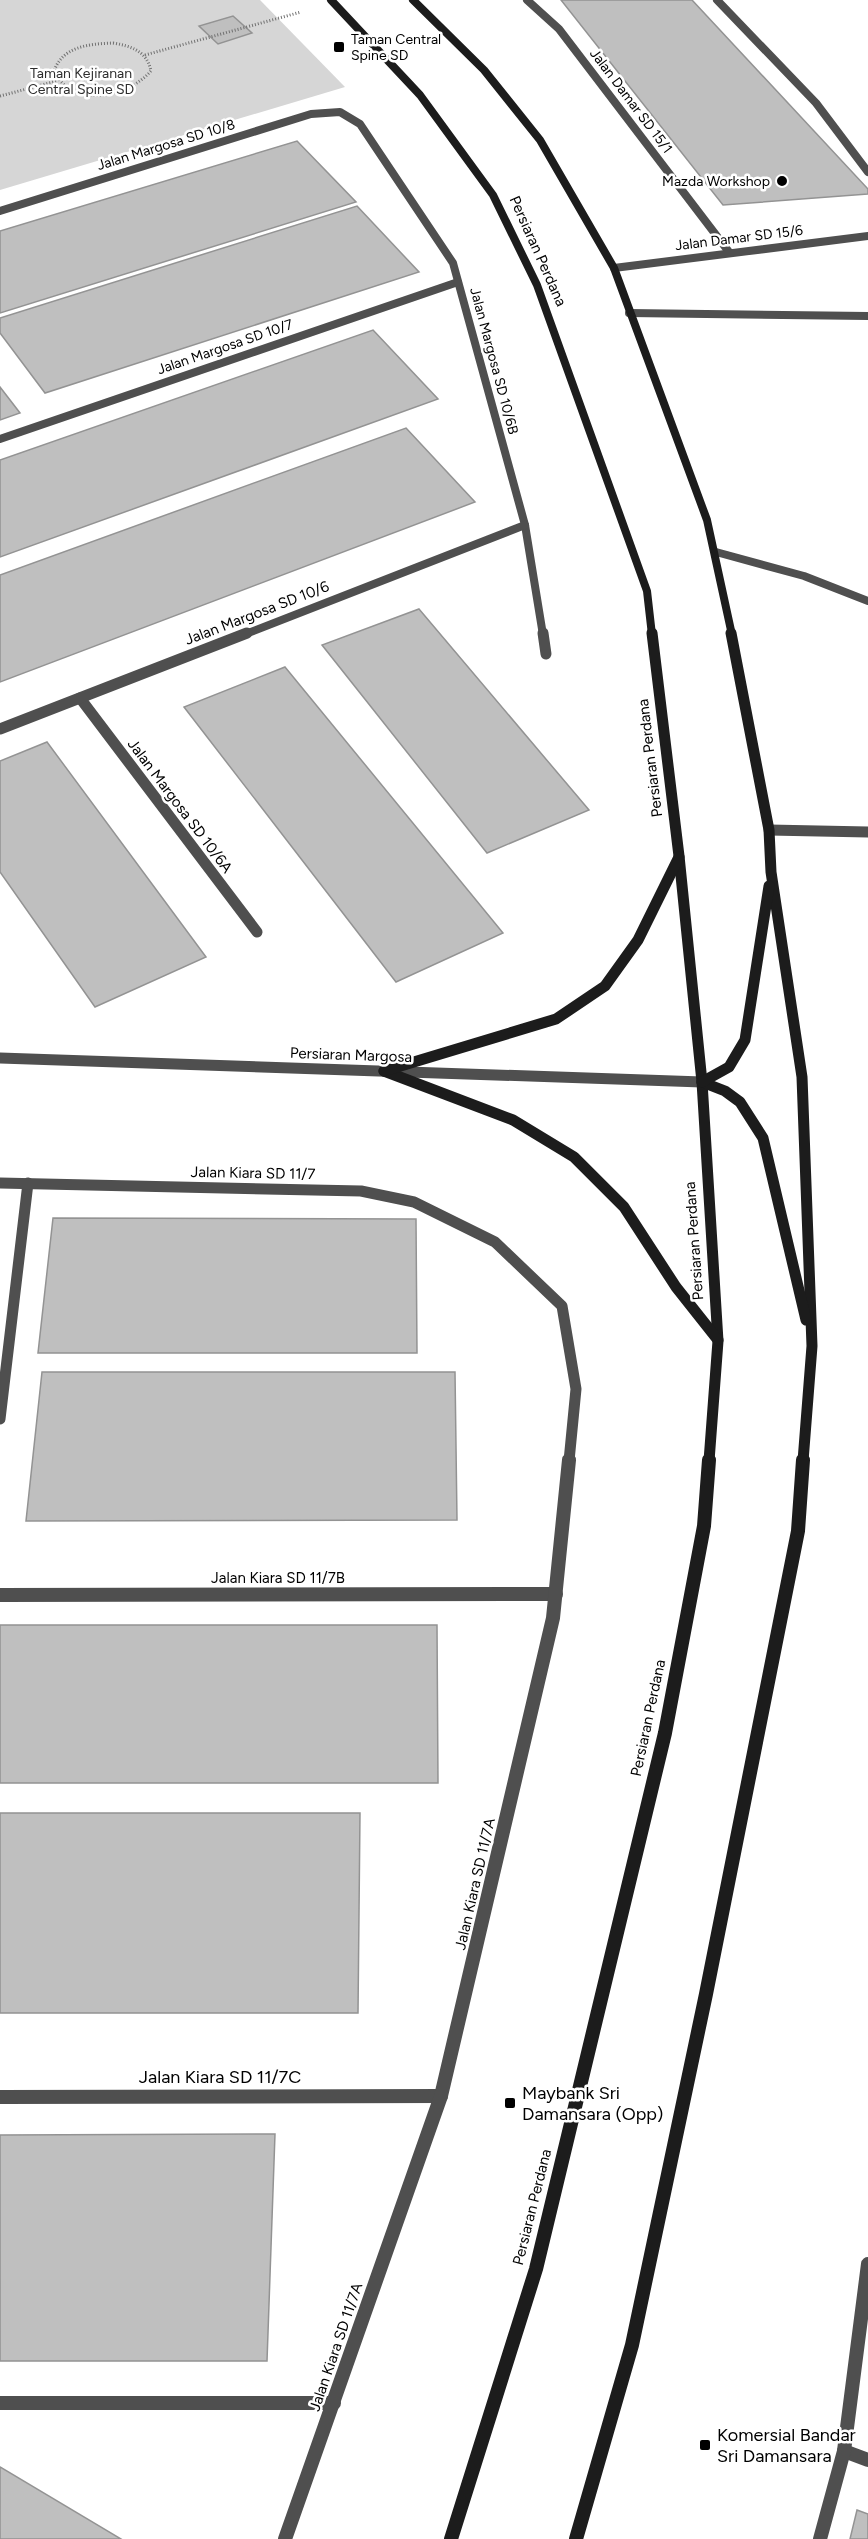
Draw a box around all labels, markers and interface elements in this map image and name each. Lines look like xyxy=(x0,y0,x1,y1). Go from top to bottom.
place label: Taman Central Spine SD xyxy=(351,31,441,64)
marker: Taman Central Spine SD xyxy=(332,40,346,54)
street label: Jalan Damar SD 15/1 xyxy=(586,45,676,157)
park label: Taman Kejiranan Central Spine SD xyxy=(28,65,134,98)
street label: Jalan Margosa SD 10/8 xyxy=(95,116,237,174)
place label: Mazda Workshop xyxy=(662,173,770,190)
marker: Mazda Workshop xyxy=(775,174,789,188)
street label: Persiaran Perdana xyxy=(506,193,570,309)
street label: Jalan Damar SD 15/6 xyxy=(674,222,804,254)
street label: Jalan Margosa SD 10/6B xyxy=(466,286,522,436)
street label: Jalan Margosa SD 10/7 xyxy=(155,316,296,378)
street label: Jalan Margosa SD 10/6 xyxy=(182,577,332,649)
street label: Persiaran Perdana xyxy=(634,698,666,818)
street label: Jalan Margosa SD 10/6A xyxy=(124,735,236,877)
street label: Persiaran Margosa xyxy=(290,1044,412,1066)
street label: Jalan Kiara SD 11/7 xyxy=(191,1163,315,1183)
street label: Persiaran Perdana xyxy=(681,1181,707,1301)
street label: Jalan Kiara SD 11/7B xyxy=(211,1569,345,1587)
street label: Persiaran Perdana xyxy=(627,1658,669,1778)
street label: Jalan Kiara SD 11/7A xyxy=(451,1816,499,1952)
street label: Jalan Kiara SD 11/7C xyxy=(139,2066,301,2088)
place label: Maybank Sri Damansara (Opp) xyxy=(522,2082,663,2125)
marker: Maybank Sri Damansara (Opp) xyxy=(503,2096,517,2110)
street label: Persiaran Perdana xyxy=(509,2147,555,2267)
street label: Jalan Kiara SD 11/7A xyxy=(306,2280,366,2414)
place label: Komersial Bandar Sri Damansara xyxy=(717,2424,856,2467)
marker: Komersial Bandar Sri Damansara xyxy=(698,2438,712,2452)

